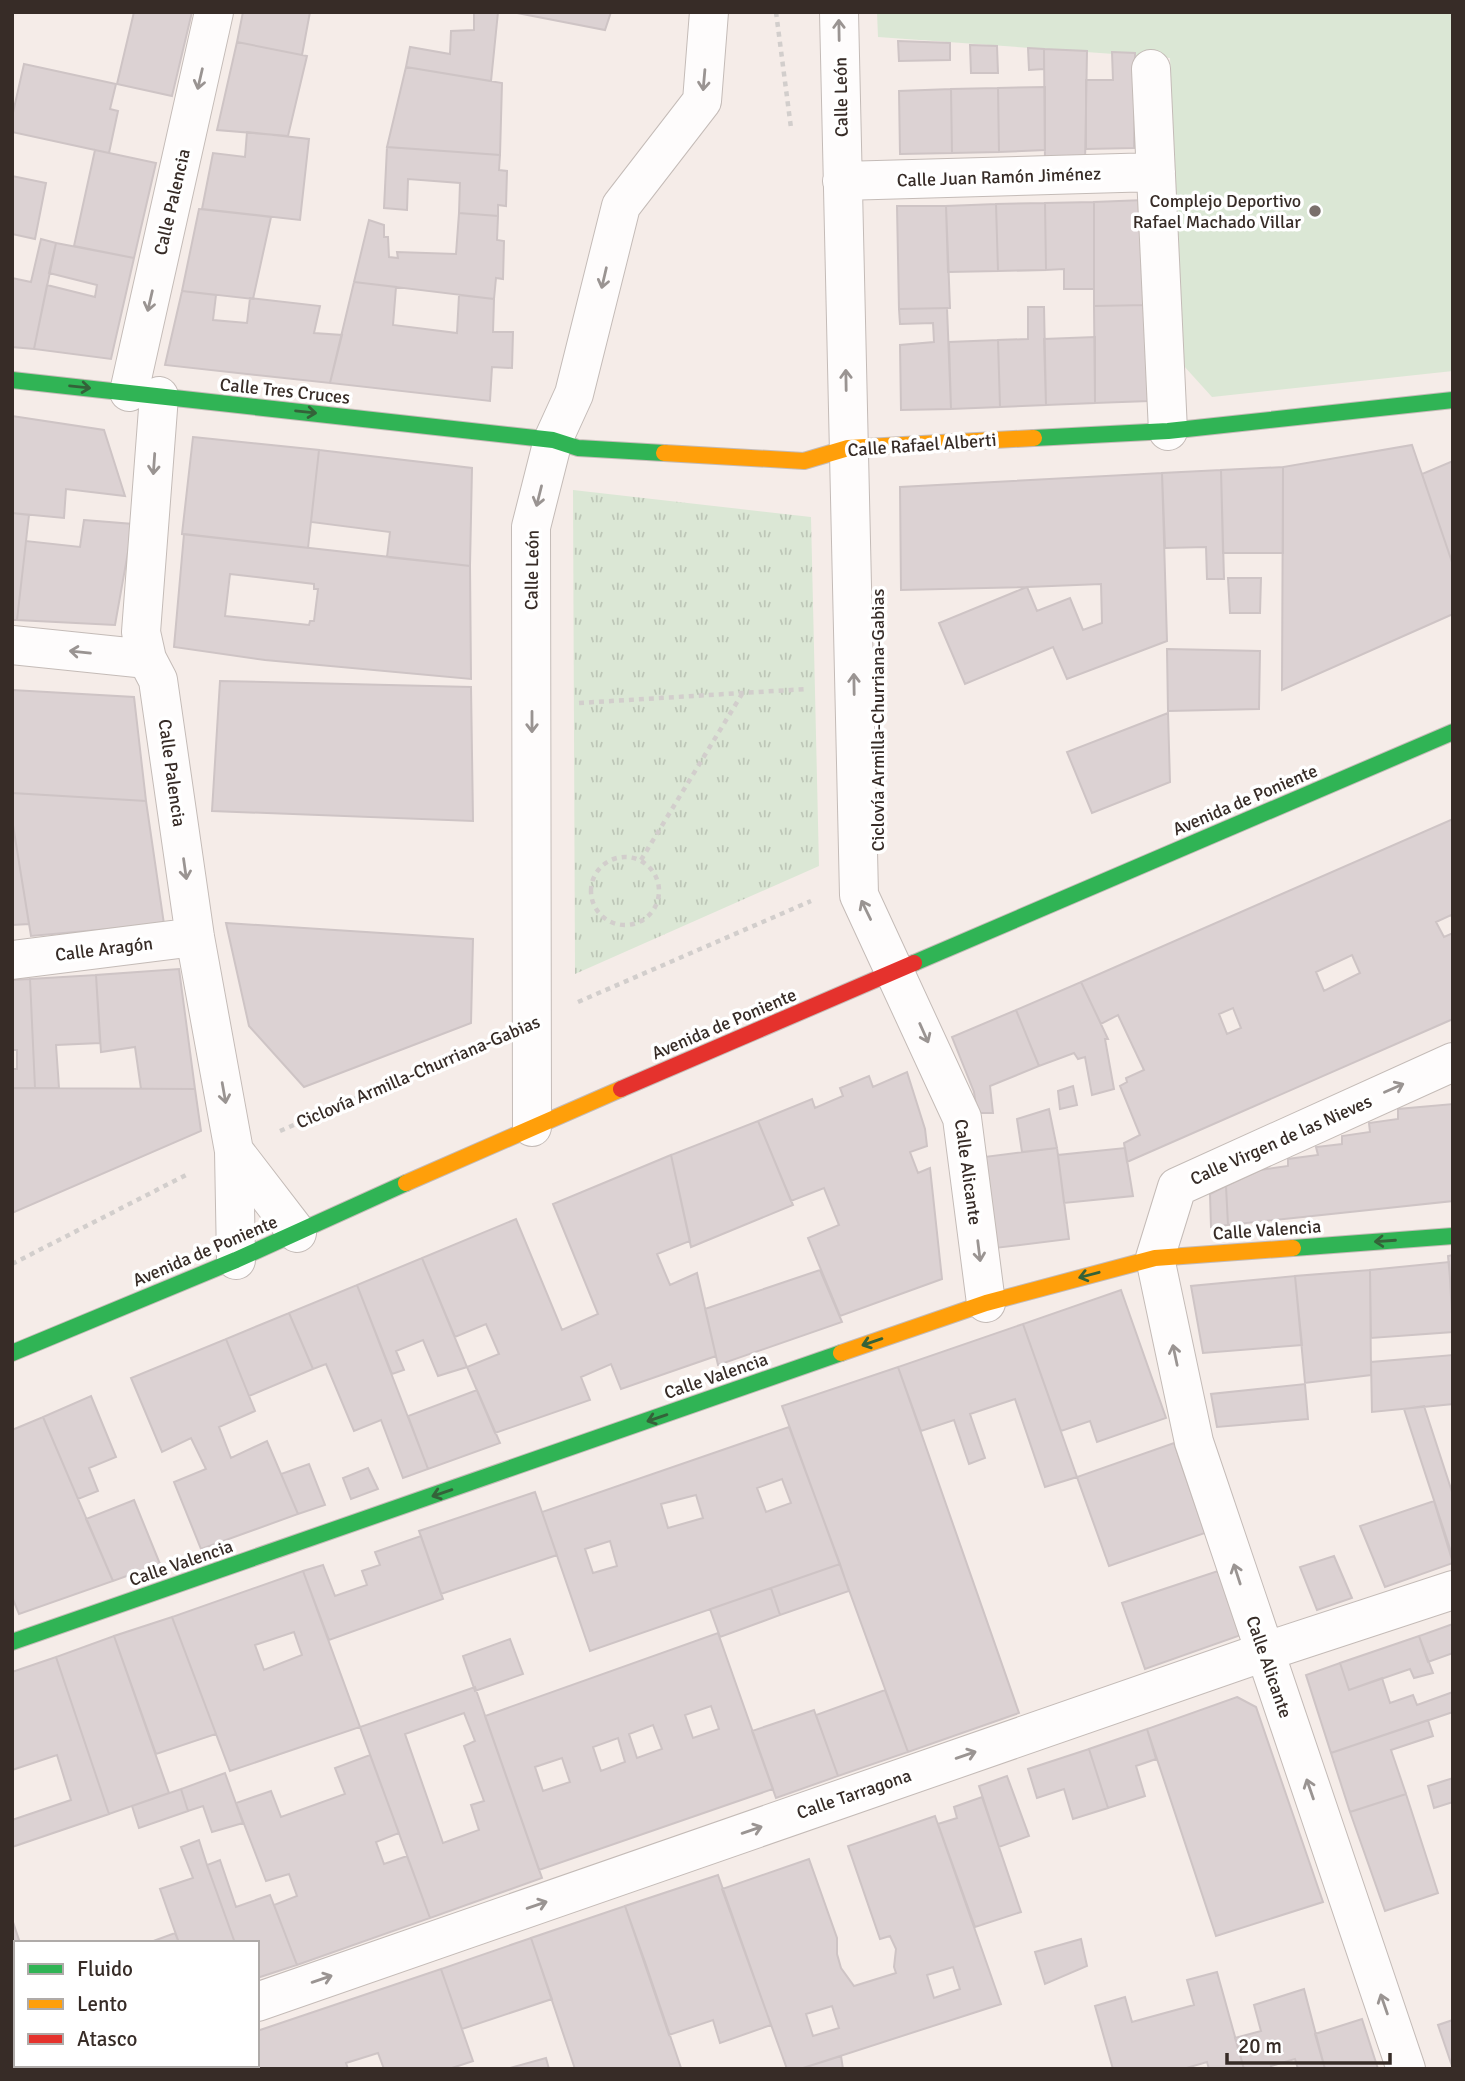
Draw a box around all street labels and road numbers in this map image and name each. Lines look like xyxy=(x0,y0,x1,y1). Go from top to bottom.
street label: Calle León xyxy=(829,57,853,137)
street label: Calle Palencia xyxy=(149,147,195,257)
street label: Calle Juan Ramón Jiménez xyxy=(897,162,1101,192)
street label: Calle Tres Cruces xyxy=(219,373,351,409)
street label: Calle Rafael Alberti xyxy=(847,429,997,461)
street label: Calle León xyxy=(520,530,544,610)
street label: Ciclovía Armilla-Churriana-Gabias xyxy=(867,588,889,851)
street label: Calle Palencia xyxy=(154,718,190,828)
street label: Avenida de Poniente xyxy=(1169,760,1321,840)
street label: Calle Aragón xyxy=(54,932,154,966)
street label: Avenida de Poniente xyxy=(648,984,800,1064)
street label: Ciclovía Armilla-Churriana-Gabias xyxy=(293,1010,543,1133)
street label: Calle Virgen de las Nieves xyxy=(1187,1090,1375,1190)
street label: Calle Alicante xyxy=(950,1118,986,1226)
street label: Avenida de Poniente xyxy=(129,1211,281,1291)
street label: Calle Valencia xyxy=(1212,1215,1322,1245)
street label: Calle Valencia xyxy=(661,1348,771,1404)
street label: Calle Valencia xyxy=(126,1535,236,1591)
street label: Calle Alicante xyxy=(1241,1613,1297,1721)
street label: Calle Tarragona xyxy=(794,1764,914,1824)

